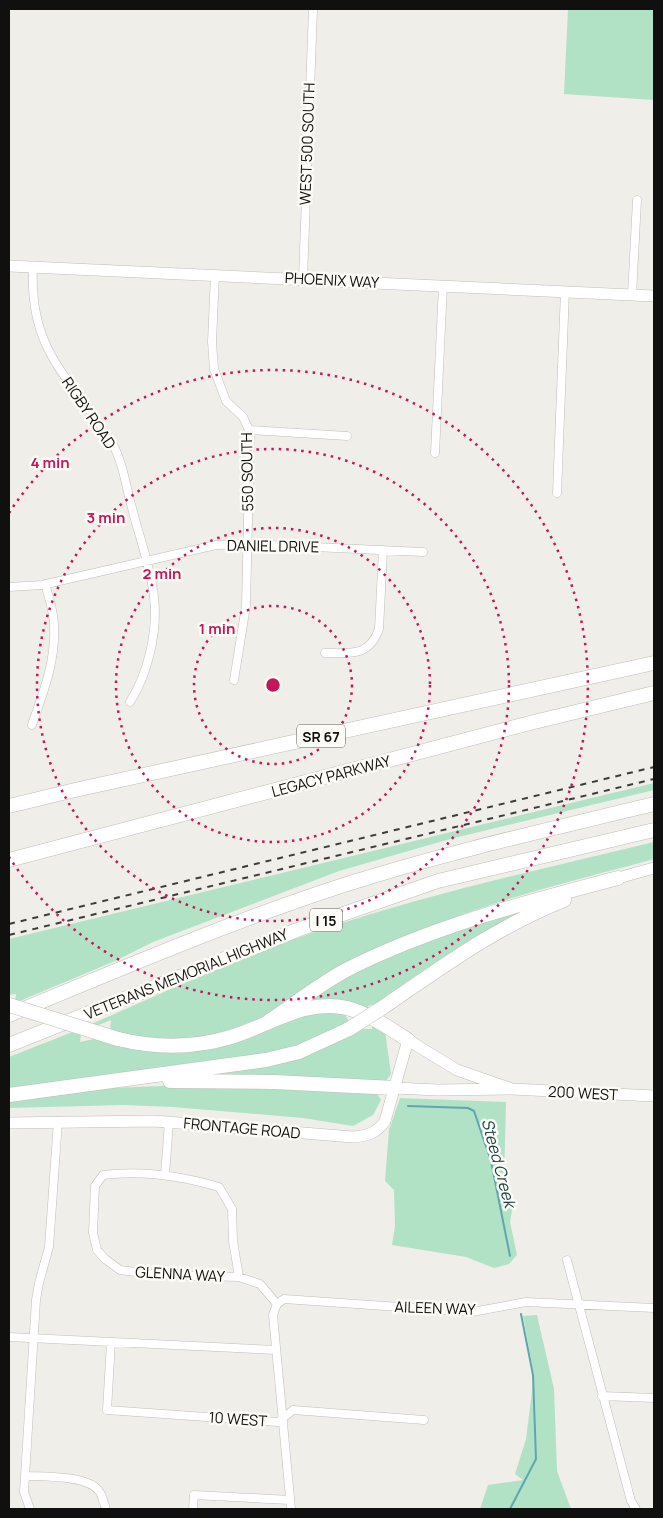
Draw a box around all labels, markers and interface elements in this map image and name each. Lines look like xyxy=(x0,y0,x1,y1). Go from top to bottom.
street label: WEST 500 SOUTH xyxy=(294,82,320,206)
street label: PHOENIX WAY xyxy=(284,267,380,293)
street label: RIGBY ROAD xyxy=(57,373,121,453)
street label: 550 SOUTH xyxy=(236,432,258,512)
text: 4 min xyxy=(30,452,70,473)
text: 3 min xyxy=(87,507,125,528)
street label: DANIEL DRIVE xyxy=(227,535,319,557)
text: 2 min xyxy=(142,563,182,584)
text: 1 min xyxy=(199,618,235,639)
centre of rings xyxy=(264,676,282,694)
road number: SR 67 xyxy=(297,724,345,748)
street label: LEGACY PARKWAY xyxy=(269,750,393,802)
road number: I 15 xyxy=(310,908,342,932)
street label: VETERANS MEMORIAL HIGHWAY xyxy=(81,923,292,1025)
street label: 200 WEST xyxy=(547,1081,619,1105)
street label: FRONTAGE ROAD xyxy=(182,1112,302,1144)
water label: Steed Creek xyxy=(477,1116,522,1212)
street label: GLENNA WAY xyxy=(135,1261,226,1287)
street label: AILEEN WAY xyxy=(394,1296,476,1320)
street label: 10 WEST xyxy=(208,1406,268,1432)

